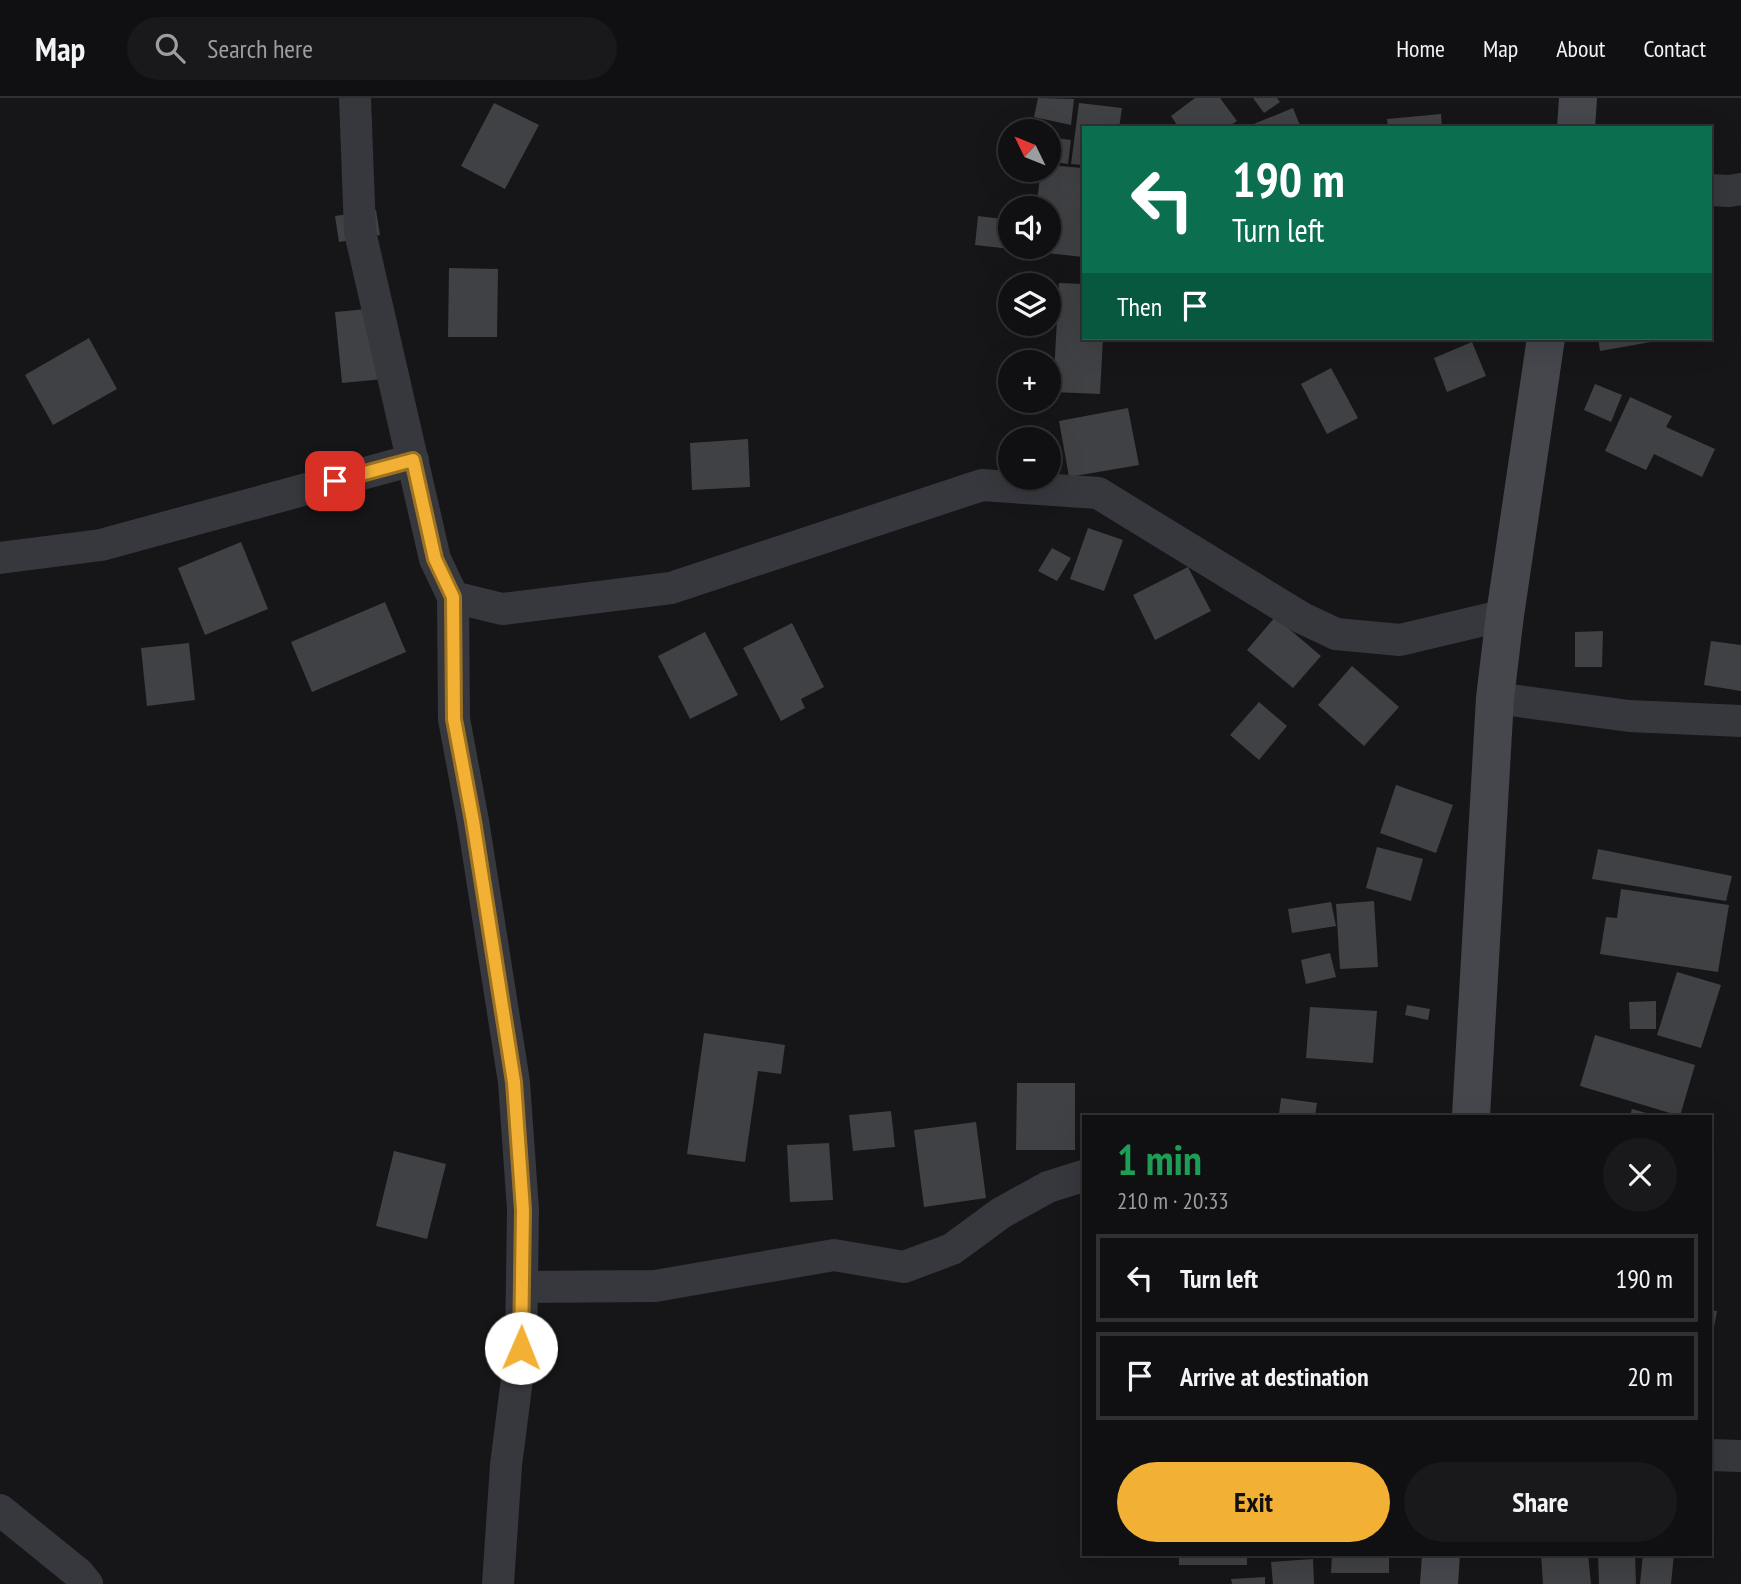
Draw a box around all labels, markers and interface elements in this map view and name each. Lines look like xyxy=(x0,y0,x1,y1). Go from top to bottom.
search box xyxy=(127,17,617,80)
text: Map xyxy=(35,27,85,70)
icon: search xyxy=(151,29,189,67)
text: Search here xyxy=(207,32,313,65)
text: Home xyxy=(1396,33,1445,64)
text: Map xyxy=(1483,33,1518,64)
text: About xyxy=(1556,33,1605,64)
text: Contact xyxy=(1643,33,1706,64)
north arrow xyxy=(998,119,1060,182)
map controls xyxy=(998,119,1061,490)
text: 190 m xyxy=(1232,147,1345,211)
icon: left xyxy=(1117,154,1208,245)
button: sound xyxy=(998,196,1061,259)
text: Turn left xyxy=(1232,209,1324,251)
button: layers xyxy=(998,273,1061,336)
icon: arrive xyxy=(1176,287,1214,325)
text: Then xyxy=(1117,290,1162,323)
button: + xyxy=(998,350,1061,413)
button: − xyxy=(998,427,1061,490)
pin xyxy=(305,451,365,511)
icon: arrive xyxy=(316,462,354,500)
text: 1 min xyxy=(1117,1132,1202,1187)
button: close xyxy=(1603,1138,1677,1212)
text: 210 m · 20:33 xyxy=(1117,1186,1229,1215)
icon: left xyxy=(1121,1259,1159,1297)
text: Turn left xyxy=(1180,1262,1258,1295)
text: 190 m xyxy=(1615,1262,1673,1295)
position arrow xyxy=(484,1311,558,1385)
icon: arrive xyxy=(1121,1357,1159,1395)
text: Arrive at destination xyxy=(1180,1360,1369,1393)
text: 20 m xyxy=(1627,1360,1673,1393)
button: Exit xyxy=(1117,1462,1390,1542)
button: Share xyxy=(1404,1462,1677,1542)

